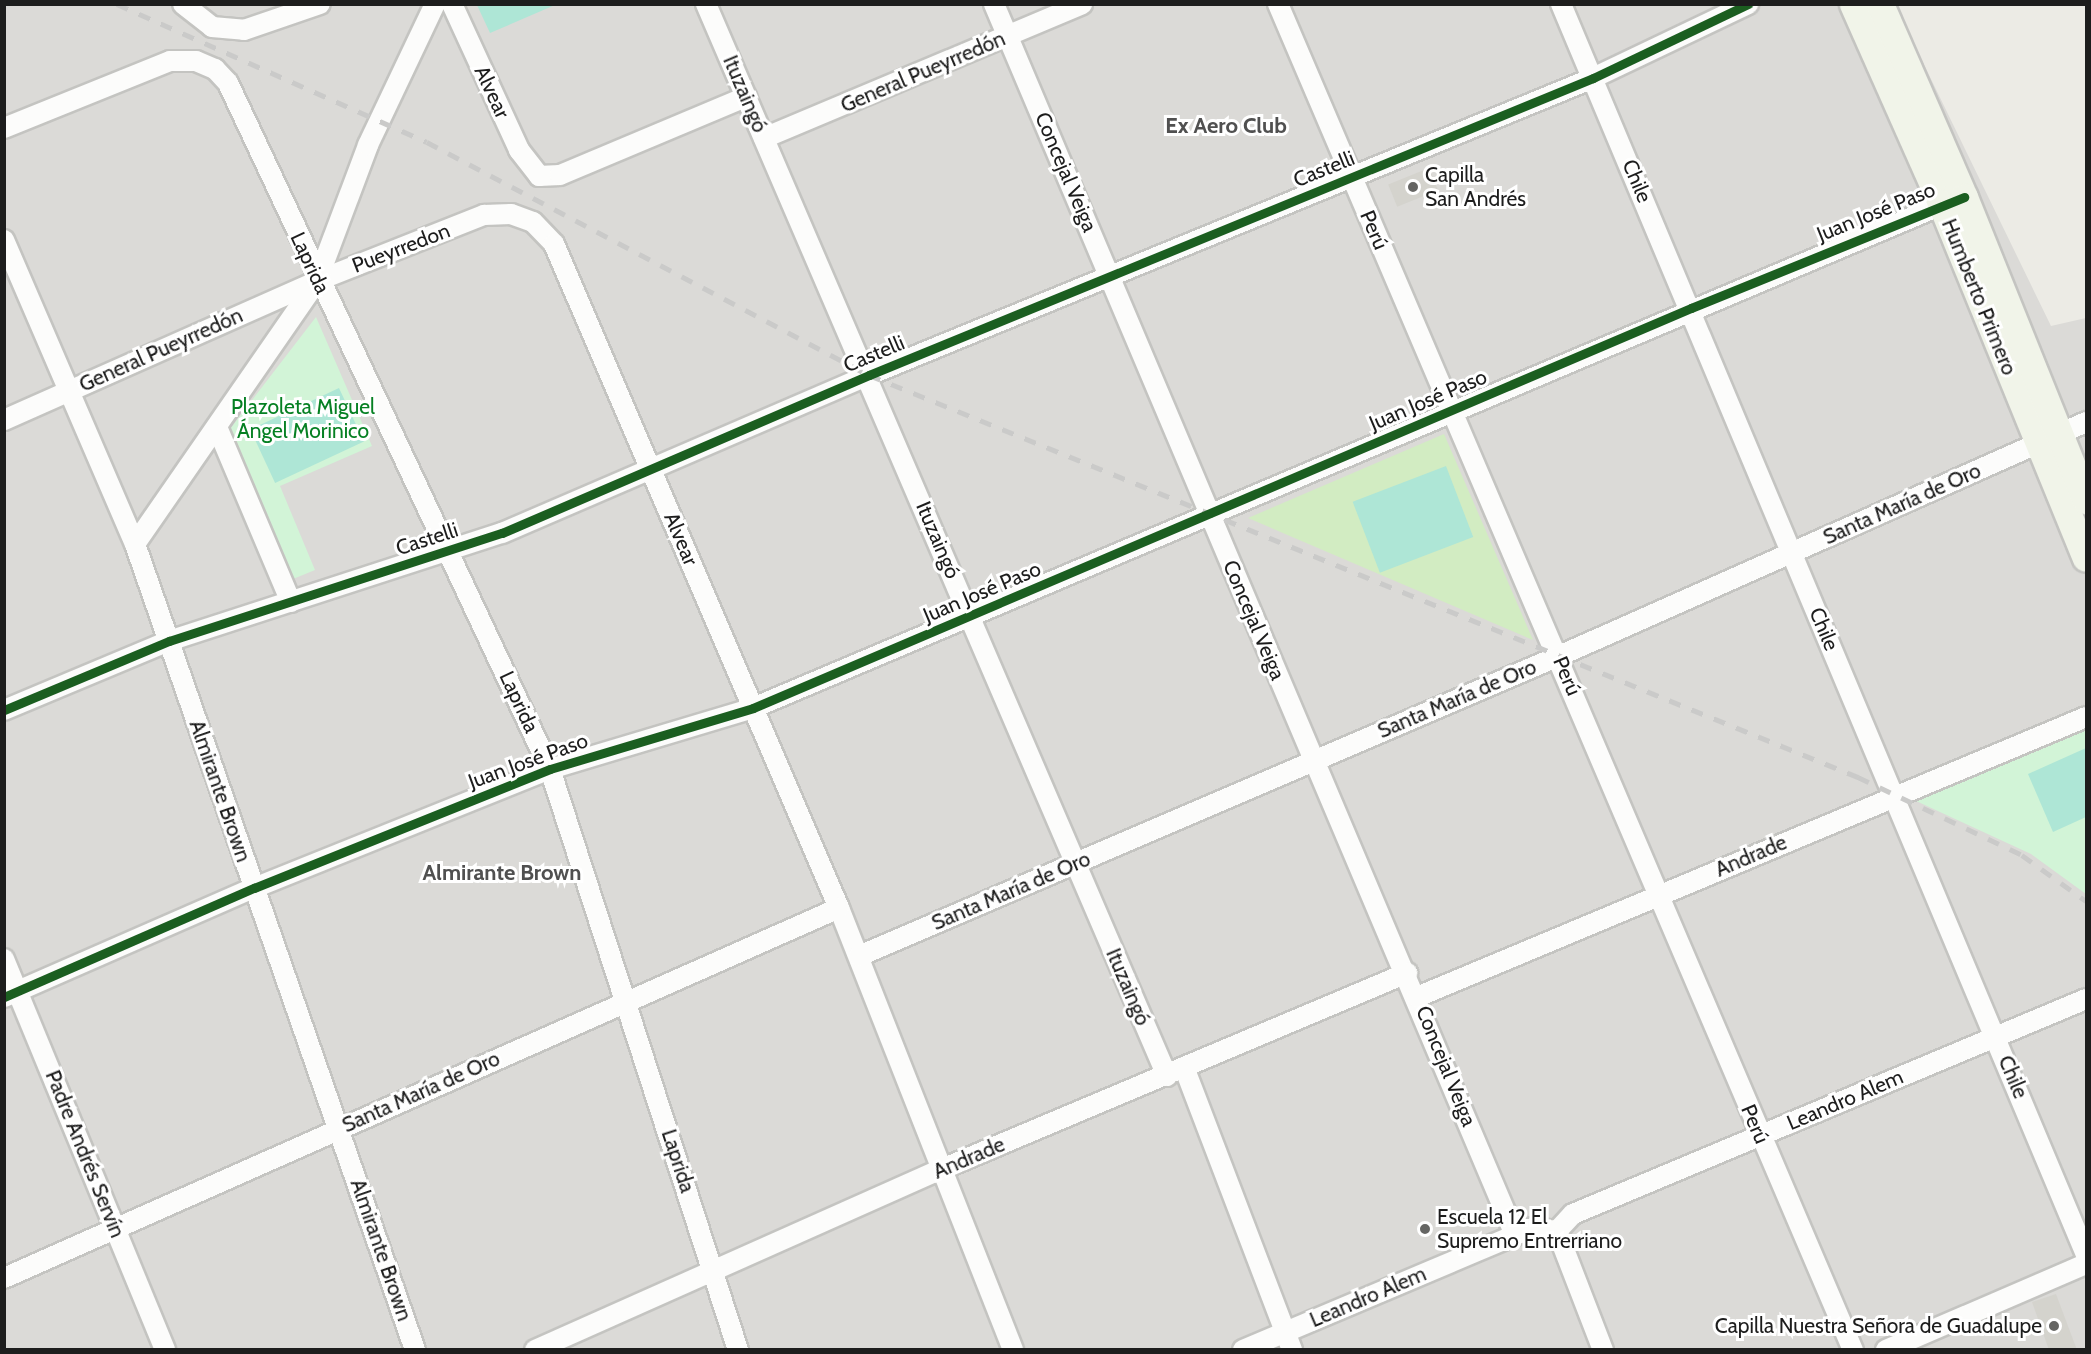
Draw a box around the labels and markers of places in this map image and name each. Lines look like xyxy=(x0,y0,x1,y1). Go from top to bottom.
place label: Capilla San Andrés xyxy=(1425,162,1526,212)
marker: Capilla San Andrés xyxy=(1406,180,1420,194)
place label: Escuela 12 El Supremo Entrerriano xyxy=(1437,1204,1622,1254)
marker: Escuela 12 El Supremo Entrerriano xyxy=(1418,1222,1432,1236)
place label: Capilla Nuestra Señora de Guadalupe xyxy=(1715,1313,2042,1339)
marker: Capilla Nuestra Señora de Guadalupe xyxy=(2047,1319,2061,1333)

